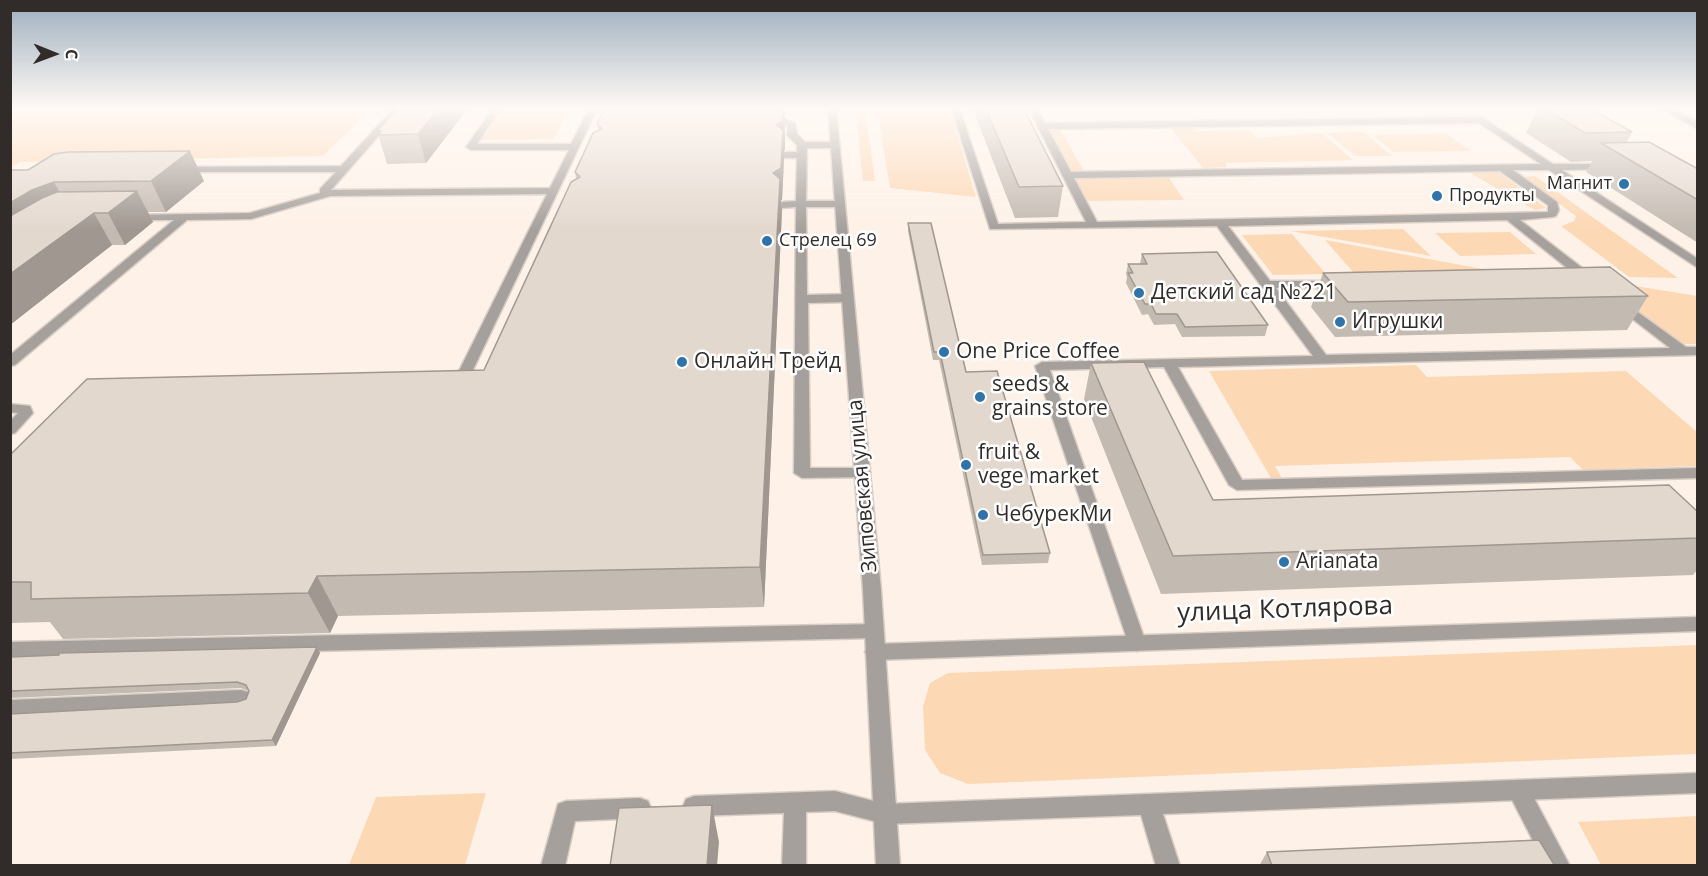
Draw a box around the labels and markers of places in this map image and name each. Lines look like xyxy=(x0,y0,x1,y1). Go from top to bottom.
place label: Магнит xyxy=(1547,173,1612,195)
marker: Магнит xyxy=(1617,177,1631,191)
place label: Продукты xyxy=(1449,185,1535,207)
marker: Продукты xyxy=(1430,189,1444,203)
place label: Стрелец 69 xyxy=(779,230,877,252)
marker: Стрелец 69 xyxy=(760,234,774,248)
place label: Детский сад №221 xyxy=(1151,280,1337,306)
marker: Детский сад №221 xyxy=(1132,286,1146,300)
place label: Игрушки xyxy=(1352,309,1443,335)
marker: Игрушки xyxy=(1333,315,1347,329)
place label: One Price Coffee xyxy=(956,339,1120,365)
marker: One Price Coffee xyxy=(937,345,951,359)
place label: Онлайн Трейд xyxy=(694,349,841,375)
marker: Онлайн Трейд xyxy=(675,355,689,369)
place label: seeds & grains store xyxy=(992,372,1108,422)
marker: seeds & grains store xyxy=(973,390,987,404)
place label: fruit & vege market xyxy=(978,440,1099,490)
marker: fruit & vege market xyxy=(959,458,973,472)
place label: ЧебурекМи xyxy=(995,502,1112,528)
marker: ЧебурекМи xyxy=(976,508,990,522)
place label: Arianata xyxy=(1296,549,1379,575)
marker: Arianata xyxy=(1277,555,1291,569)

